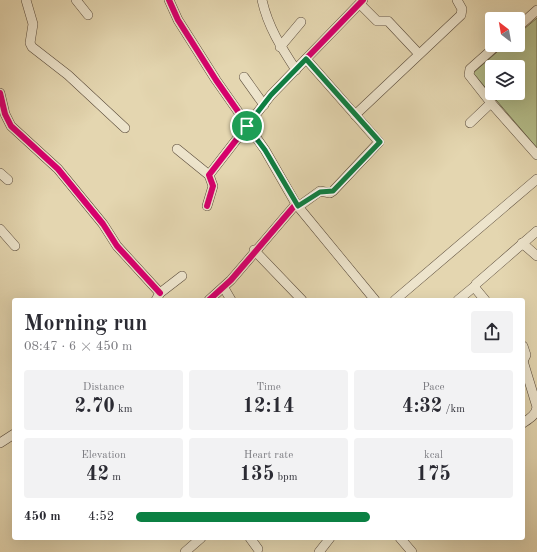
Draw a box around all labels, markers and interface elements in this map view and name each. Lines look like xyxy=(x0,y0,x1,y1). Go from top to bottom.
north arrow xyxy=(485,12,525,52)
map controls xyxy=(485,12,525,100)
button: layers xyxy=(485,60,525,100)
pin xyxy=(230,109,264,143)
icon: arrive xyxy=(236,115,258,137)
button: share xyxy=(471,311,513,353)
text: Morning run xyxy=(24,313,147,335)
text: 08:47 · 6 × 450 m xyxy=(24,340,132,353)
text: Distance xyxy=(83,382,124,393)
text: Time xyxy=(256,382,281,393)
text: Pace xyxy=(422,382,445,393)
text: 2.70 xyxy=(75,397,115,417)
text: 12:14 xyxy=(243,397,295,417)
text: 4:32 xyxy=(402,397,442,417)
text: km xyxy=(115,404,132,415)
text: /km xyxy=(442,404,465,415)
text: Elevation xyxy=(81,450,126,461)
text: Heart rate xyxy=(244,450,293,461)
text: kcal xyxy=(424,450,443,461)
text: 42 xyxy=(86,465,109,485)
text: 135 xyxy=(240,465,274,485)
text: 175 xyxy=(416,465,451,485)
text: m xyxy=(109,472,121,483)
text: bpm xyxy=(274,472,297,483)
text: 450 m xyxy=(24,510,61,523)
text: 4:52 xyxy=(88,510,114,523)

